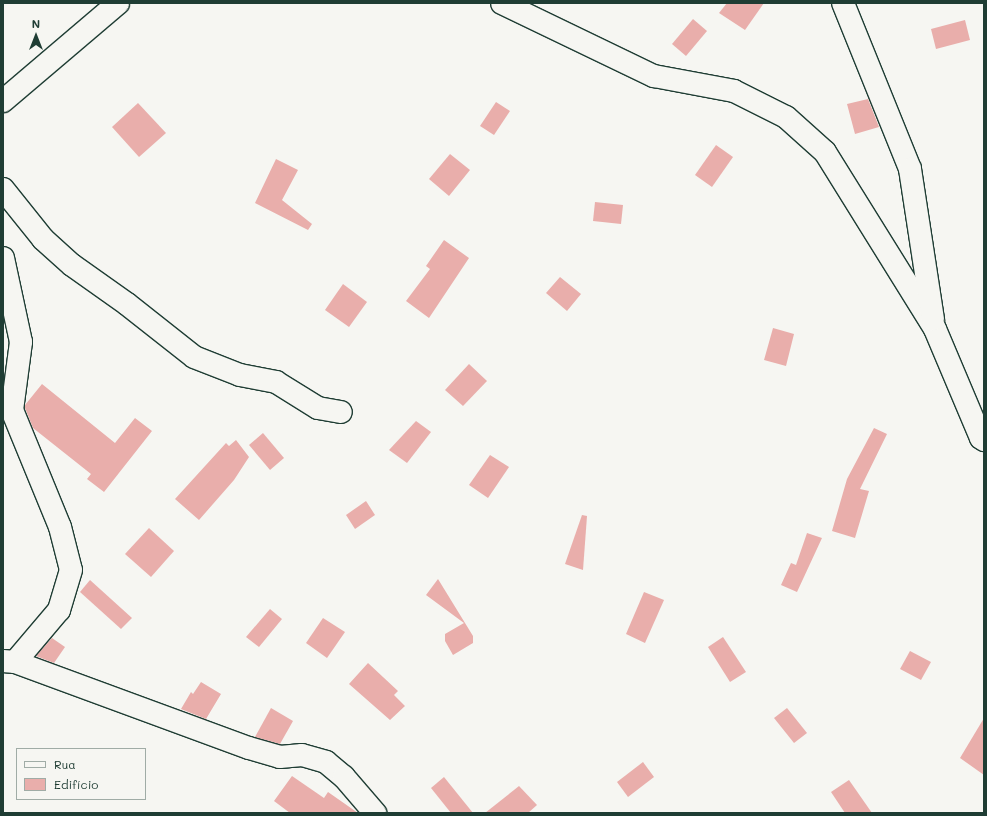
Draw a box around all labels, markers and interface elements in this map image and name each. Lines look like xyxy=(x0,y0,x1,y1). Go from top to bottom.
north arrow xyxy=(16,16,56,56)
text: N xyxy=(32,16,40,31)
legend xyxy=(16,748,146,800)
text: Rua xyxy=(54,756,76,772)
text: Edifício xyxy=(54,776,98,792)

